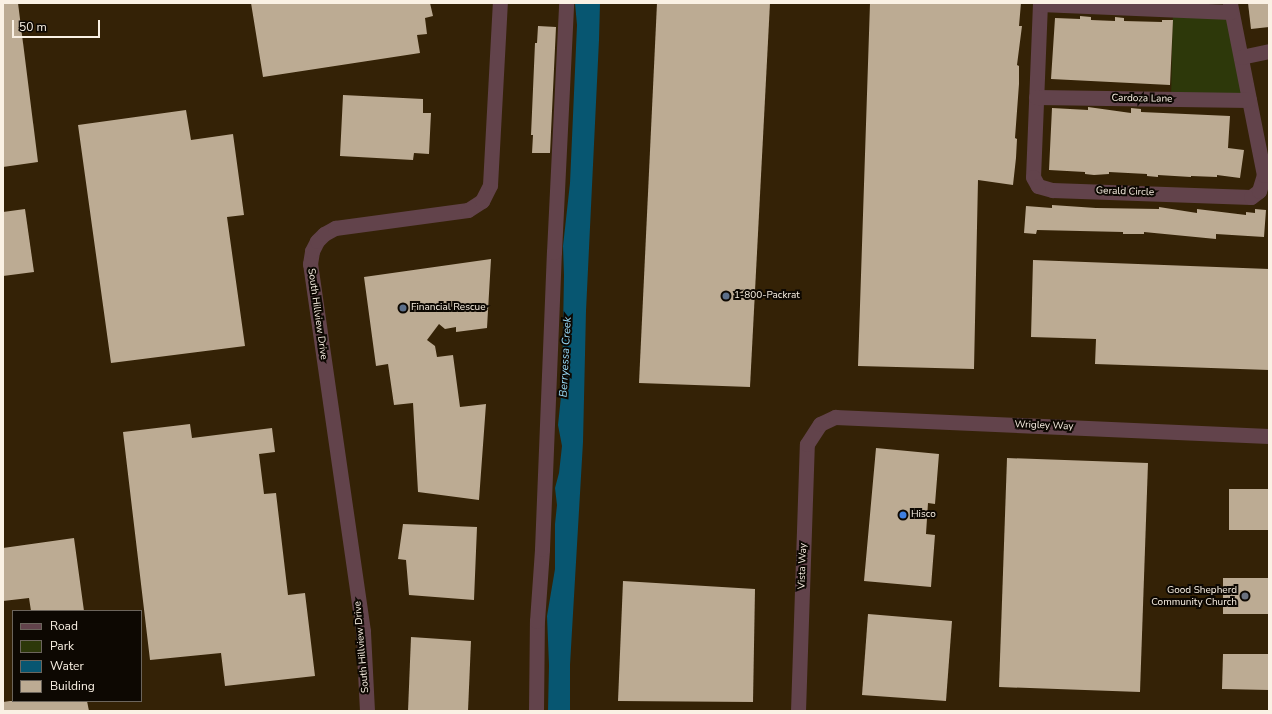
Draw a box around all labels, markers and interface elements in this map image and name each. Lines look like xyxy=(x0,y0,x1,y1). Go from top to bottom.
scale bar xyxy=(14,12,102,38)
text: 50 m xyxy=(19,19,47,35)
street label: Cardoza Lane xyxy=(1111,92,1173,106)
street label: Gerald Circle xyxy=(1096,185,1154,199)
street label: South Hillview Drive xyxy=(305,267,329,361)
place label: 1-800-Packrat xyxy=(734,290,800,302)
marker: 1-800-Packrat xyxy=(721,291,731,301)
place label: Financial Rescue xyxy=(411,302,486,314)
marker: Financial Rescue xyxy=(398,303,408,313)
water label: Berryessa Creek xyxy=(557,316,575,398)
street label: Wrigley Way xyxy=(1014,419,1074,433)
place label: Hisco xyxy=(911,509,936,521)
marker: Hisco xyxy=(898,510,908,520)
street label: Vista Way xyxy=(796,543,810,589)
place label: Good Shepherd Community Church xyxy=(1151,584,1237,608)
marker: Good Shepherd Community Church xyxy=(1240,591,1250,601)
street label: South Hillview Drive xyxy=(352,601,372,693)
legend xyxy=(12,610,142,702)
text: Road xyxy=(50,618,78,634)
text: Park xyxy=(50,638,74,654)
text: Water xyxy=(50,658,84,674)
text: Building xyxy=(50,678,95,694)

